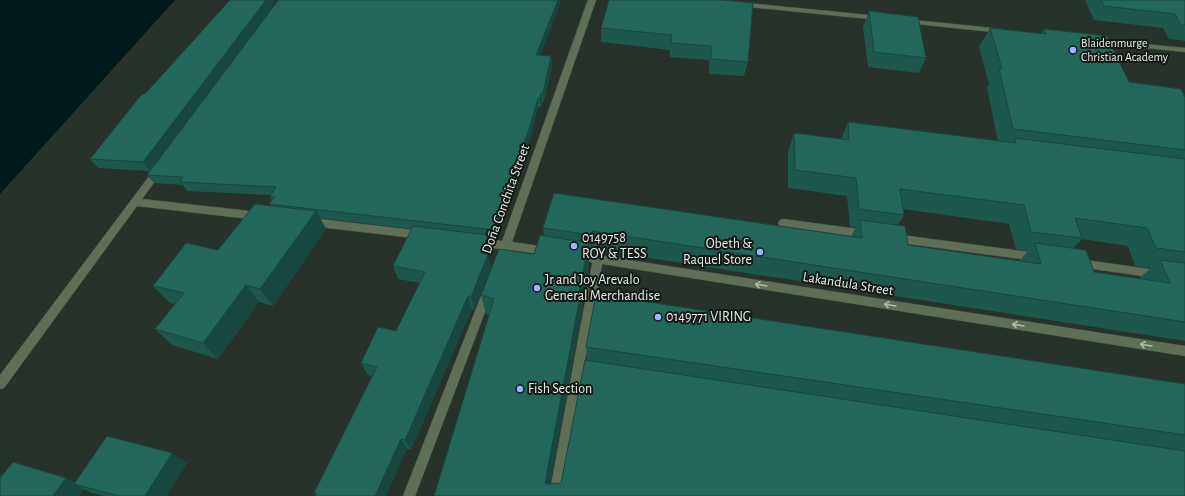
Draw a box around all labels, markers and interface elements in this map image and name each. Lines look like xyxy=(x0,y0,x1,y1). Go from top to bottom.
place label: Blaidenmurge Christian Academy xyxy=(1081,37,1168,64)
marker: Blaidenmurge Christian Academy xyxy=(1068,45,1078,55)
street label: Doña Conchita Street xyxy=(480,142,532,255)
place label: 0149758 ROY & TESS xyxy=(582,231,647,261)
place label: Obeth & Raquel Store xyxy=(683,237,752,267)
marker: 0149758 ROY & TESS xyxy=(569,241,579,251)
marker: Obeth & Raquel Store xyxy=(755,247,765,257)
street label: Lakandula Street xyxy=(802,270,895,298)
place label: Jr and Joy Arevalo General Merchandise xyxy=(545,273,660,303)
one-way arrow xyxy=(755,280,768,288)
marker: Jr and Joy Arevalo General Merchandise xyxy=(532,283,542,293)
one-way arrow xyxy=(883,300,896,308)
place label: 0149771 VIRING xyxy=(666,310,751,324)
marker: 0149771 VIRING xyxy=(653,312,663,322)
one-way arrow xyxy=(1012,320,1025,328)
one-way arrow xyxy=(1140,340,1153,348)
place label: Fish Section xyxy=(528,382,592,396)
marker: Fish Section xyxy=(515,384,525,394)

